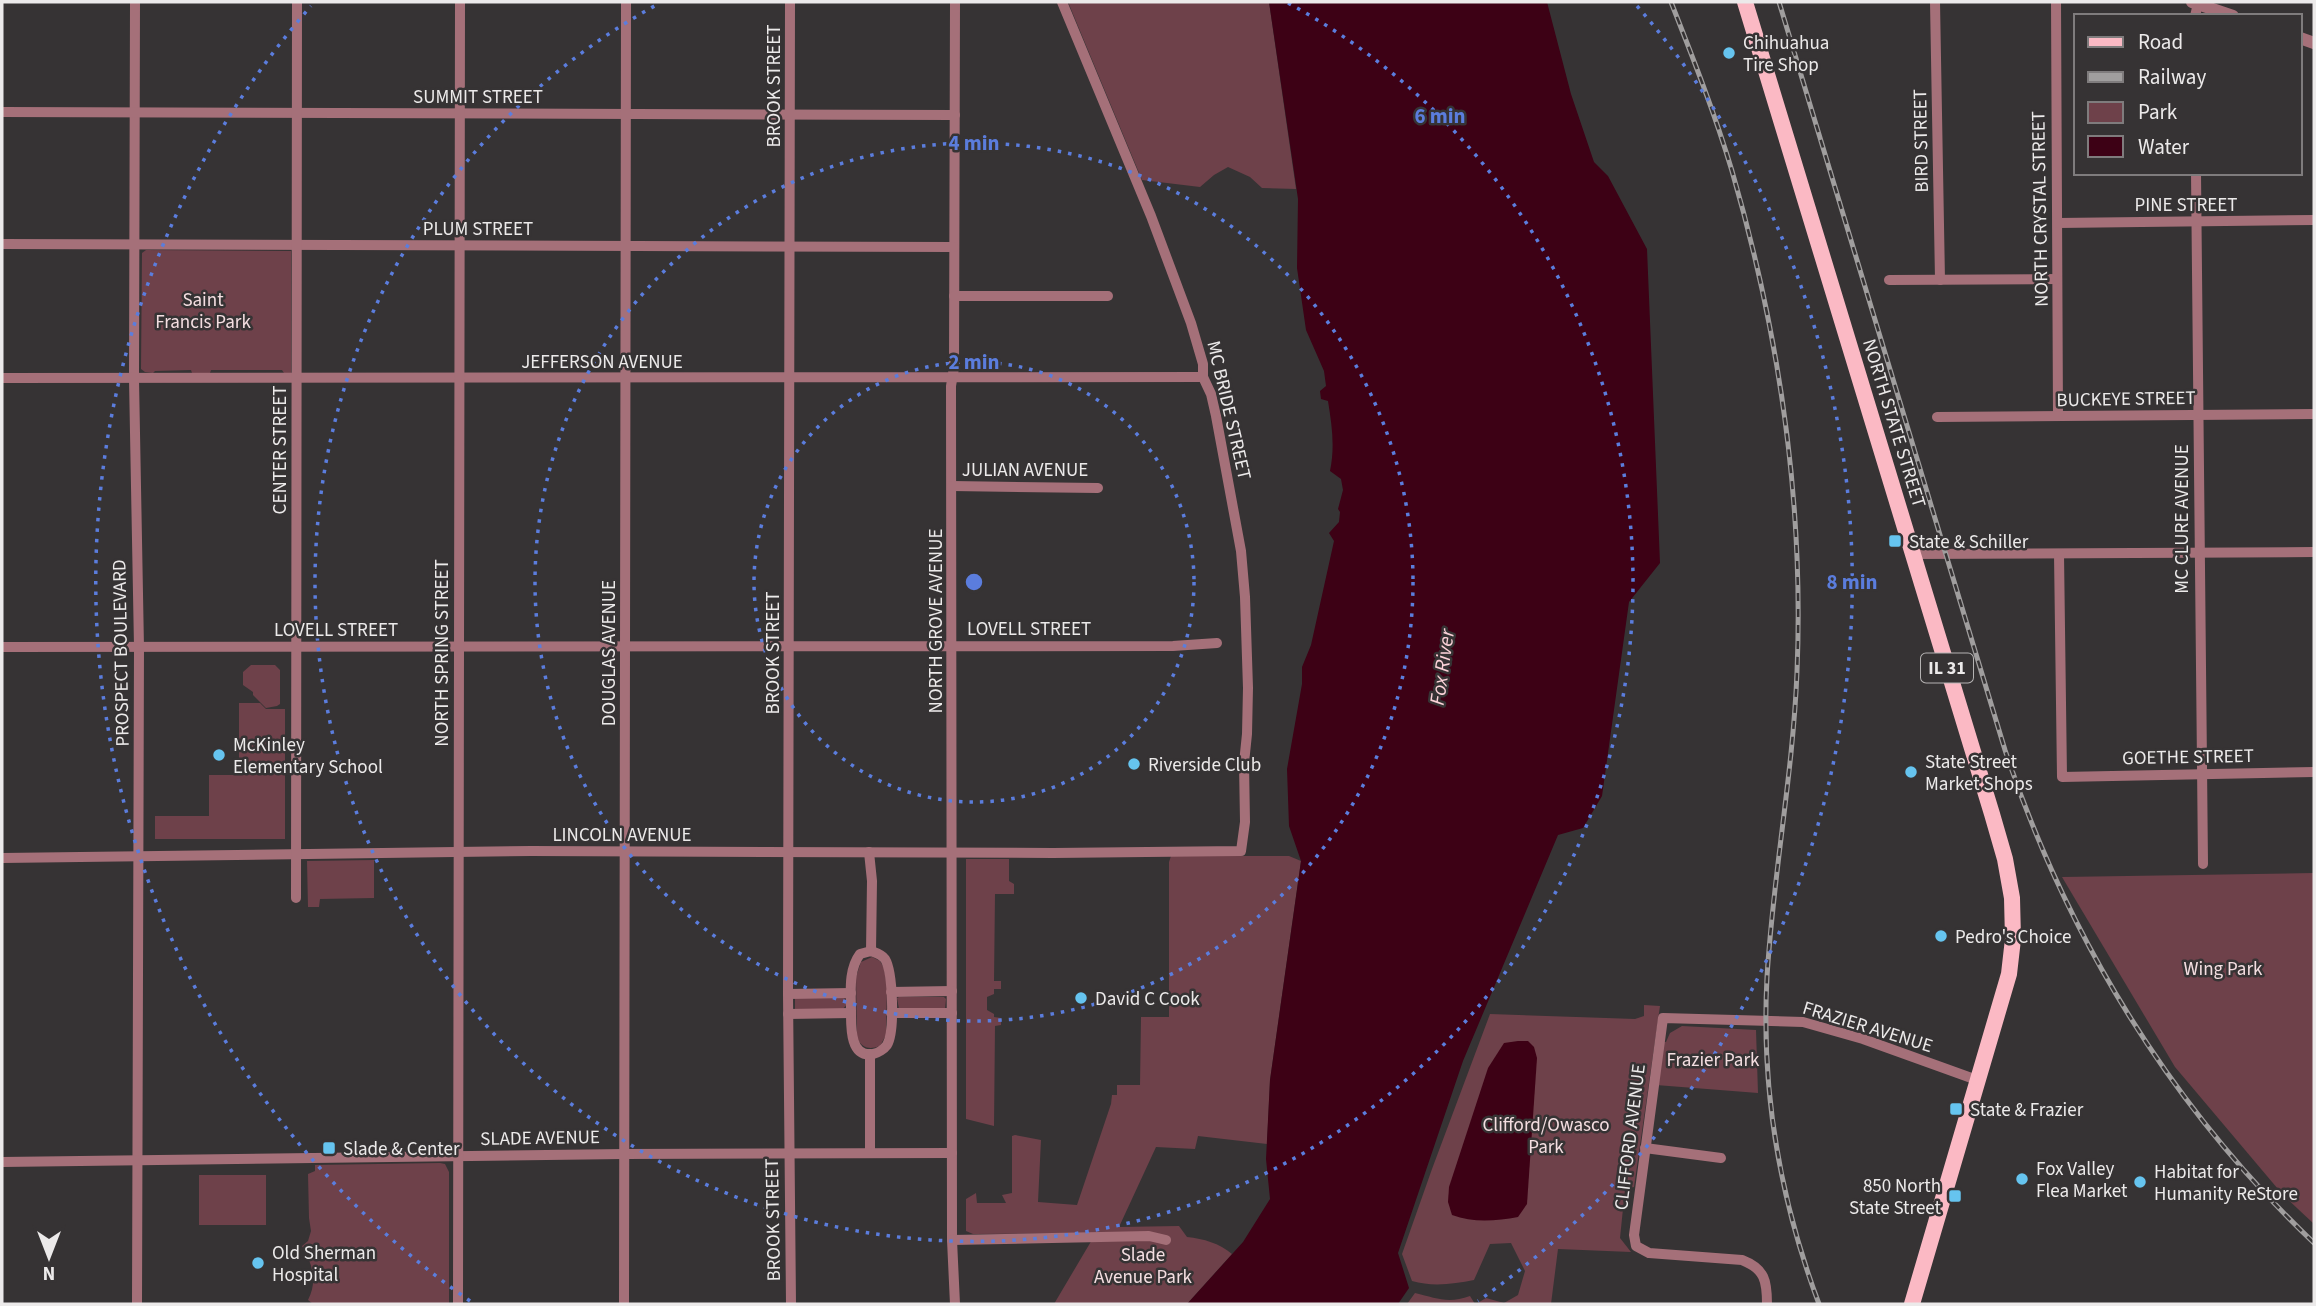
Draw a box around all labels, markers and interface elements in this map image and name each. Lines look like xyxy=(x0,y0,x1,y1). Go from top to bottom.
legend xyxy=(2074,14,2302,175)
street label: BROOK STREET xyxy=(761,25,788,148)
text: Road xyxy=(2138,27,2183,57)
place label: Chihuahua Tire Shop xyxy=(1743,30,1829,79)
marker: Chihuahua Tire Shop xyxy=(1721,45,1737,61)
text: Railway xyxy=(2138,62,2206,92)
street label: SUMMIT STREET xyxy=(413,84,543,111)
street label: BIRD STREET xyxy=(1907,89,1936,193)
text: Park xyxy=(2138,97,2178,127)
text: 6 min xyxy=(1414,101,1466,131)
street label: NORTH CRYSTAL STREET xyxy=(2025,111,2056,307)
text: 4 min xyxy=(948,128,1000,158)
text: Water xyxy=(2138,132,2190,162)
street label: PINE STREET xyxy=(2135,192,2237,219)
street label: PLUM STREET xyxy=(423,216,533,243)
park label: Saint Francis Park xyxy=(155,287,251,336)
street label: NORTH STATE STREET xyxy=(1855,336,1932,511)
street label: MC BRIDE STREET xyxy=(1199,338,1258,483)
text: 2 min xyxy=(948,347,1000,377)
street label: JEFFERSON AVENUE xyxy=(521,349,683,376)
street label: BUCKEYE STREET xyxy=(2056,385,2196,414)
street label: CENTER STREET xyxy=(267,386,294,514)
street label: MC CLURE AVENUE xyxy=(2169,444,2196,594)
street label: JULIAN AVENUE xyxy=(962,457,1088,484)
street label: NORTH GROVE AVENUE xyxy=(923,529,950,713)
place label: State & Schiller xyxy=(1909,529,2029,556)
marker: State & Schiller xyxy=(1887,533,1903,549)
street label: PROSPECT BOULEVARD xyxy=(106,559,137,747)
street label: NORTH SPRING STREET xyxy=(429,559,456,747)
text: 8 min xyxy=(1826,567,1878,597)
centre of rings xyxy=(962,570,986,594)
street label: DOUGLAS AVENUE xyxy=(596,580,623,726)
street label: BROOK STREET xyxy=(760,592,787,715)
street label: LOVELL STREET xyxy=(967,616,1091,643)
street label: LOVELL STREET xyxy=(274,617,398,644)
water label: Fox River xyxy=(1422,626,1462,707)
road number: IL 31 xyxy=(1921,654,1973,682)
place label: McKinley Elementary School xyxy=(233,732,383,781)
street label: GOETHE STREET xyxy=(2122,743,2254,772)
marker: McKinley Elementary School xyxy=(211,747,227,763)
place label: State Street Market Shops xyxy=(1925,749,2033,798)
place label: Riverside Club xyxy=(1148,752,1261,779)
marker: Riverside Club xyxy=(1126,756,1142,772)
marker: State Street Market Shops xyxy=(1903,764,1919,780)
street label: LINCOLN AVENUE xyxy=(552,822,692,849)
place label: Pedro's Choice xyxy=(1955,924,2071,951)
marker: Pedro's Choice xyxy=(1933,928,1949,944)
park label: Wing Park xyxy=(2184,956,2263,983)
place label: David C Cook xyxy=(1095,986,1200,1013)
marker: David C Cook xyxy=(1073,990,1089,1006)
street label: FRAZIER AVENUE xyxy=(1799,995,1936,1060)
park label: Frazier Park xyxy=(1667,1047,1760,1074)
street label: CLIFFORD AVENUE xyxy=(1608,1063,1653,1212)
place label: State & Frazier xyxy=(1970,1097,2084,1124)
marker: State & Frazier xyxy=(1948,1101,1964,1117)
park label: Clifford/Owasco Park xyxy=(1482,1112,1610,1161)
street label: SLADE AVENUE xyxy=(480,1124,600,1153)
place label: Slade & Center xyxy=(343,1136,460,1163)
marker: Slade & Center xyxy=(321,1140,337,1156)
place label: Fox Valley Flea Market xyxy=(2036,1156,2128,1205)
street label: BROOK STREET xyxy=(759,1158,788,1282)
place label: Habitat for Humanity ReStore xyxy=(2154,1159,2298,1208)
marker: Fox Valley Flea Market xyxy=(2014,1171,2030,1187)
place label: 850 North State Street xyxy=(1849,1173,1942,1222)
marker: Habitat for Humanity ReStore xyxy=(2132,1174,2148,1190)
marker: 850 North State Street xyxy=(1947,1188,1963,1204)
north arrow xyxy=(14,1222,84,1292)
place label: Old Sherman Hospital xyxy=(272,1240,376,1289)
park label: Slade Avenue Park xyxy=(1094,1242,1193,1291)
marker: Old Sherman Hospital xyxy=(250,1255,266,1271)
text: N xyxy=(43,1259,55,1286)

